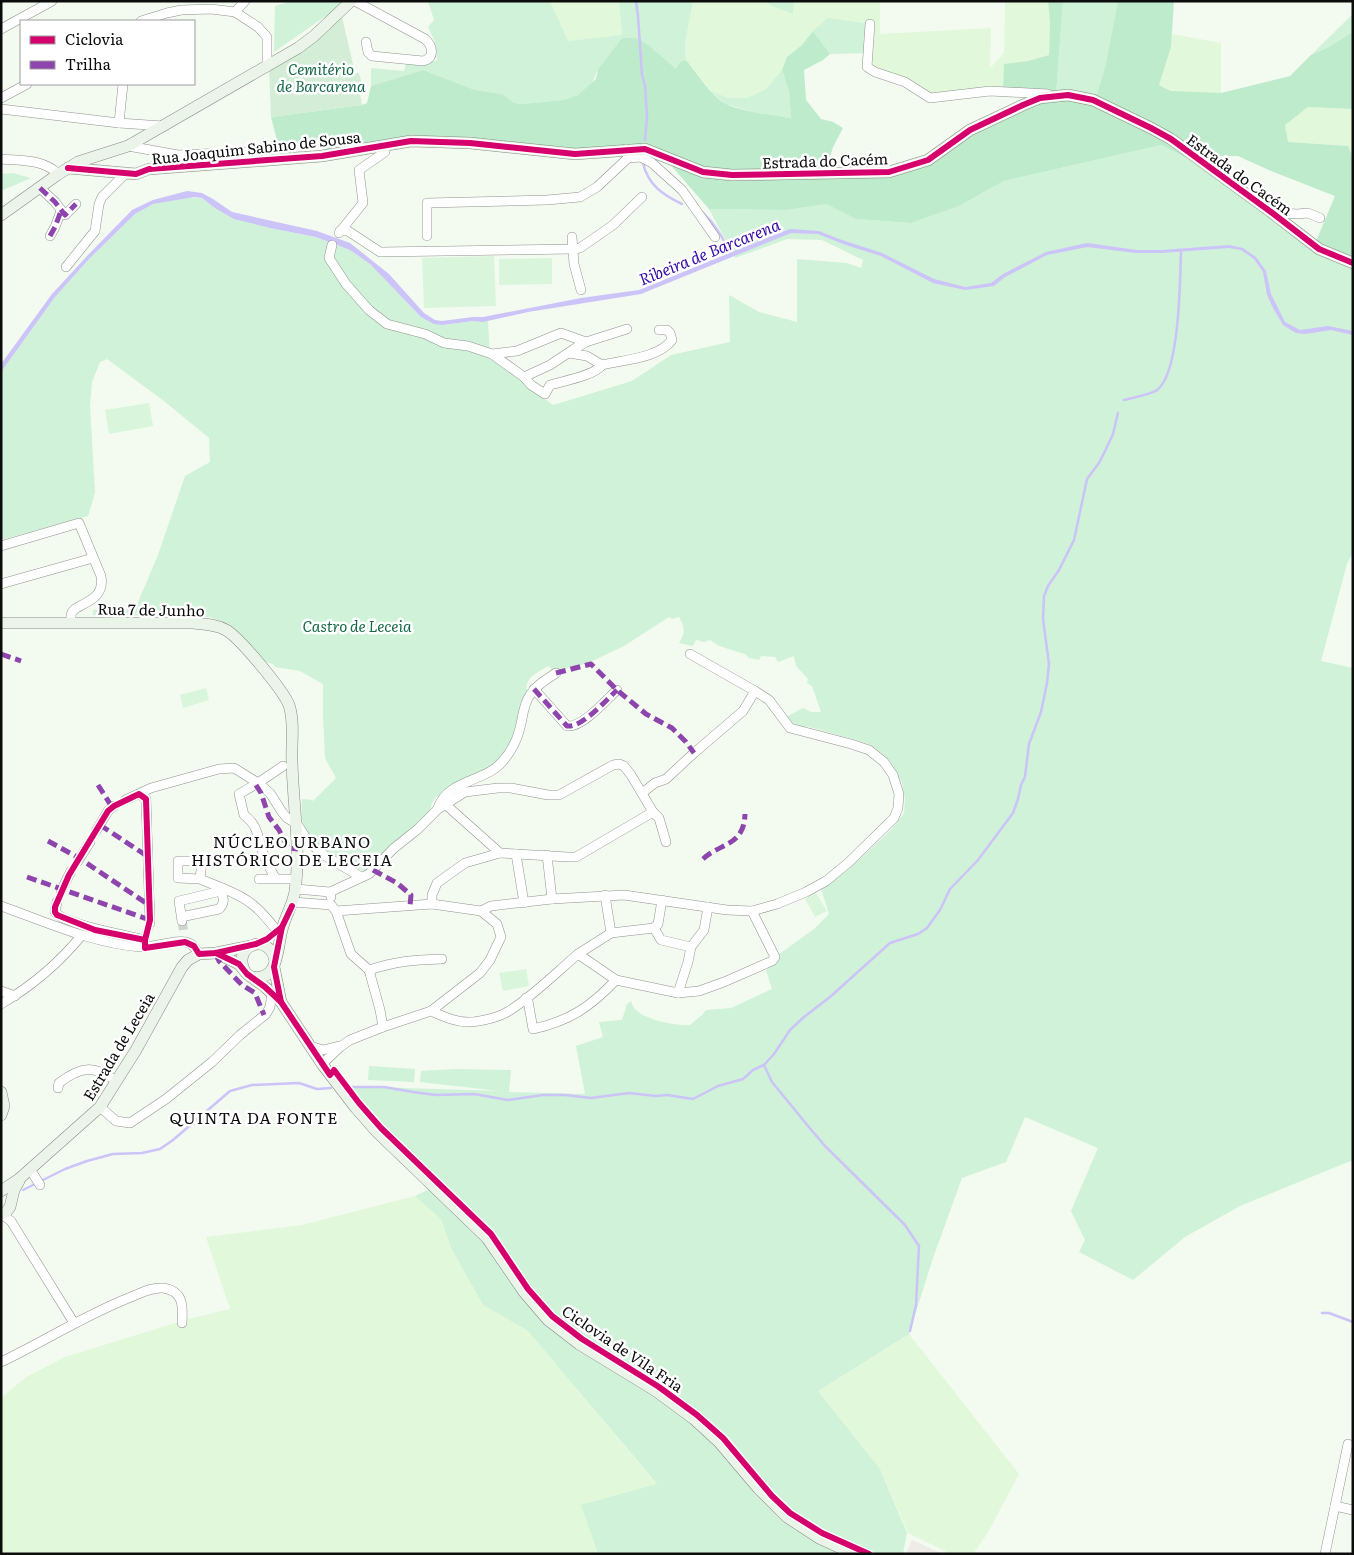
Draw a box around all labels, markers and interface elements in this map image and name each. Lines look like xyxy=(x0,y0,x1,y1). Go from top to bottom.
legend xyxy=(20,20,195,85)
text: Ciclovia xyxy=(65,27,124,50)
text: Trilha xyxy=(65,52,112,75)
park label: Cemitério de Barcarena xyxy=(276,57,366,97)
street label: Rua Joaquim Sabino de Sousa xyxy=(150,124,363,169)
street label: Estrada do Cacém xyxy=(1182,128,1298,221)
street label: Estrada do Cacém xyxy=(762,146,889,174)
water label: Ribeira de Barcarena xyxy=(635,211,784,290)
street label: Rua 7 de Junho xyxy=(97,597,205,621)
park label: Castro de Leceia xyxy=(302,614,412,637)
district label: NÚCLEO URBANO HISTÓRICO DE LECEIA xyxy=(191,829,393,871)
street label: Estrada de Leceia xyxy=(77,987,160,1105)
district label: QUINTA DA FONTE xyxy=(170,1105,338,1129)
street label: Ciclovia de Vila Fria xyxy=(558,1299,689,1398)

